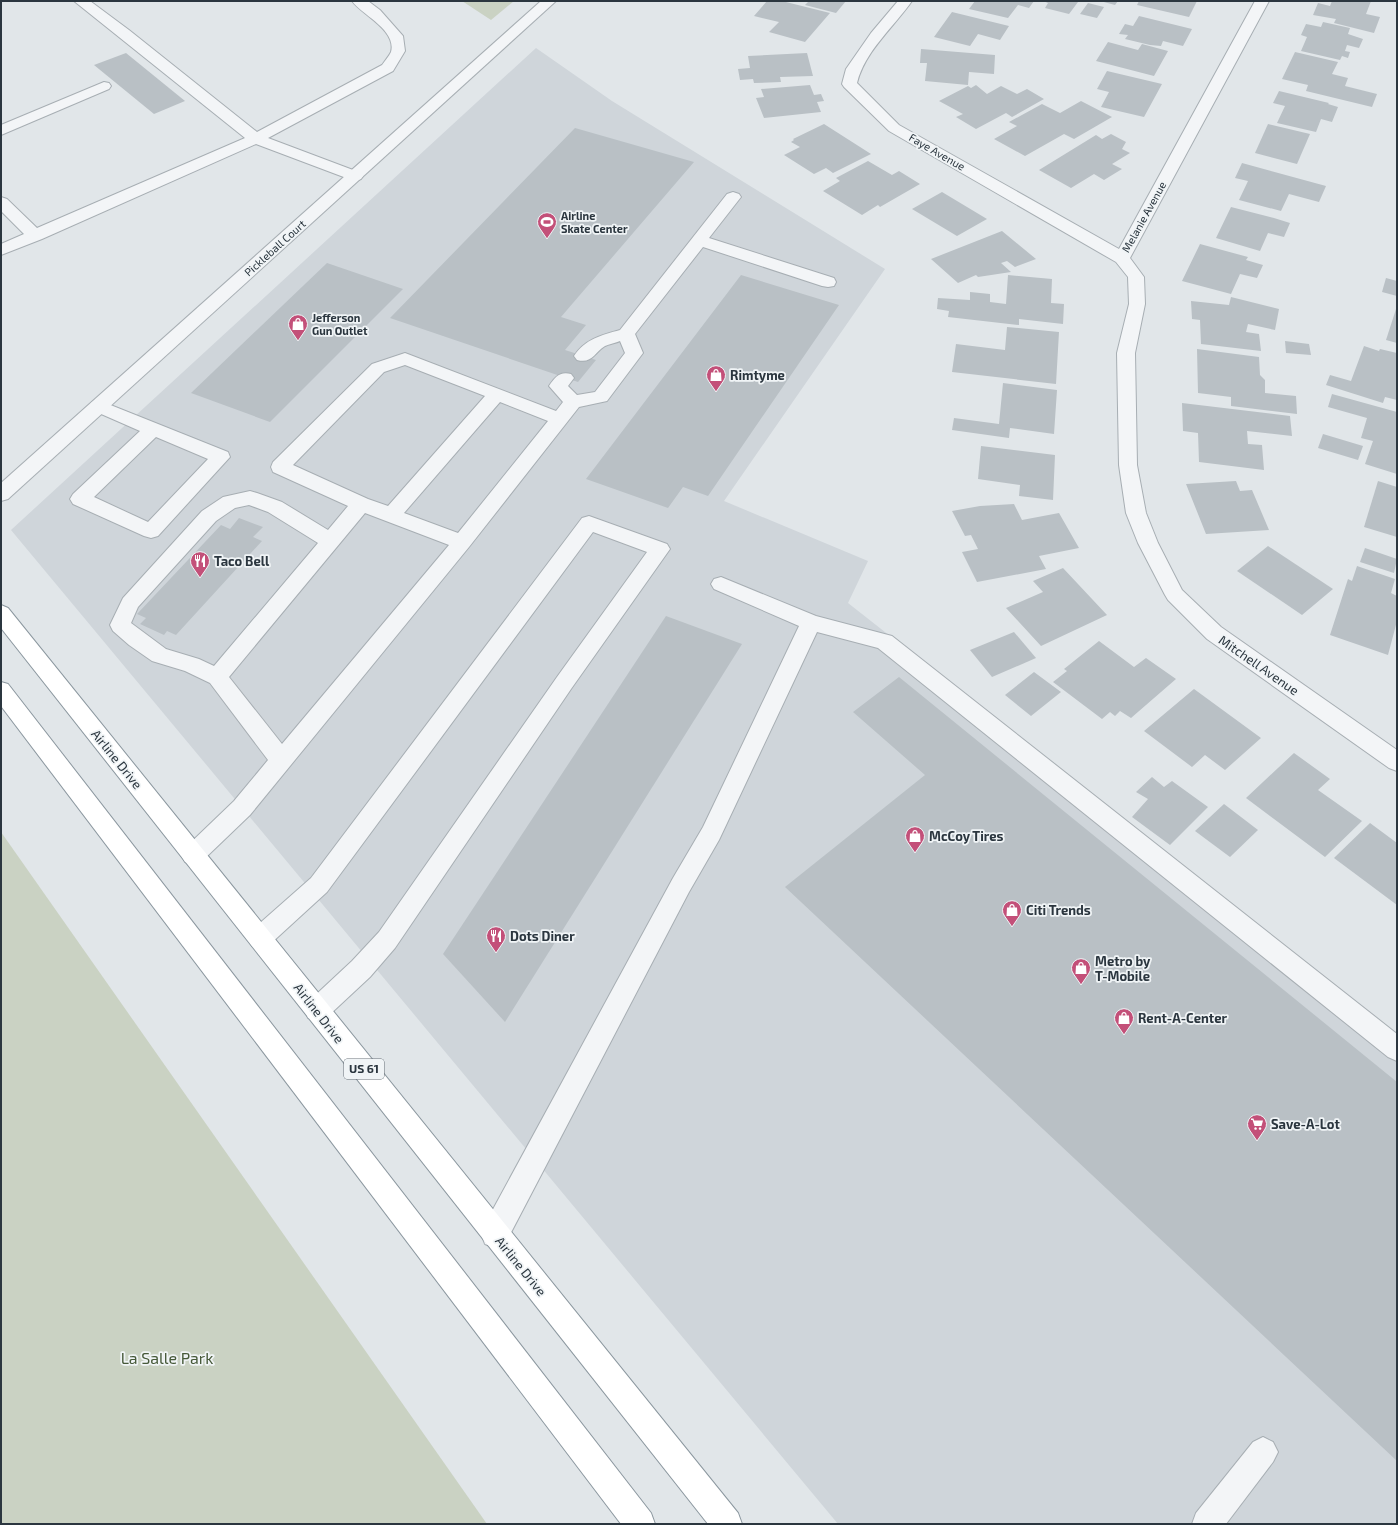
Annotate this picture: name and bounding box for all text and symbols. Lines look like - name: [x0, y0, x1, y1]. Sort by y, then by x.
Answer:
- street label: Faye Avenue: [907, 130, 968, 173]
- street label: Melanie Avenue: [1119, 179, 1168, 254]
- place label: Airline Skate Center: [561, 209, 628, 235]
- sports icon: Airline Skate Center: [536, 211, 558, 239]
- street label: Pickleball Court: [241, 217, 308, 278]
- place label: Jefferson Gun Outlet: [312, 311, 368, 337]
- shop icon: Jefferson Gun Outlet: [287, 313, 309, 341]
- shop icon: Rimtyme: [705, 364, 727, 392]
- place label: Rimtyme: [730, 367, 785, 383]
- restaurant icon: Taco Bell: [189, 550, 211, 578]
- place label: Taco Bell: [214, 553, 270, 569]
- street label: Mitchell Avenue: [1216, 631, 1302, 699]
- street label: Airline Drive: [88, 726, 146, 792]
- shop icon: McCoy Tires: [904, 825, 926, 853]
- place label: McCoy Tires: [929, 828, 1003, 844]
- shop icon: Citi Trends: [1001, 899, 1023, 927]
- place label: Citi Trends: [1026, 902, 1091, 918]
- restaurant icon: Dots Diner: [485, 925, 507, 953]
- place label: Dots Diner: [510, 928, 575, 944]
- place label: Metro by T-Mobile: [1095, 953, 1151, 984]
- shop icon: Metro by T-Mobile: [1070, 957, 1092, 985]
- street label: Airline Drive: [291, 980, 347, 1046]
- shop icon: Rent-A-Center: [1113, 1007, 1135, 1035]
- place label: Rent-A-Center: [1138, 1010, 1227, 1026]
- road number: US 61: [344, 1059, 384, 1079]
- supermarket icon: Save-A-Lot: [1246, 1113, 1268, 1141]
- place label: Save-A-Lot: [1271, 1116, 1340, 1132]
- street label: Airline Drive: [492, 1233, 550, 1299]
- park label: La Salle Park: [121, 1348, 213, 1367]

